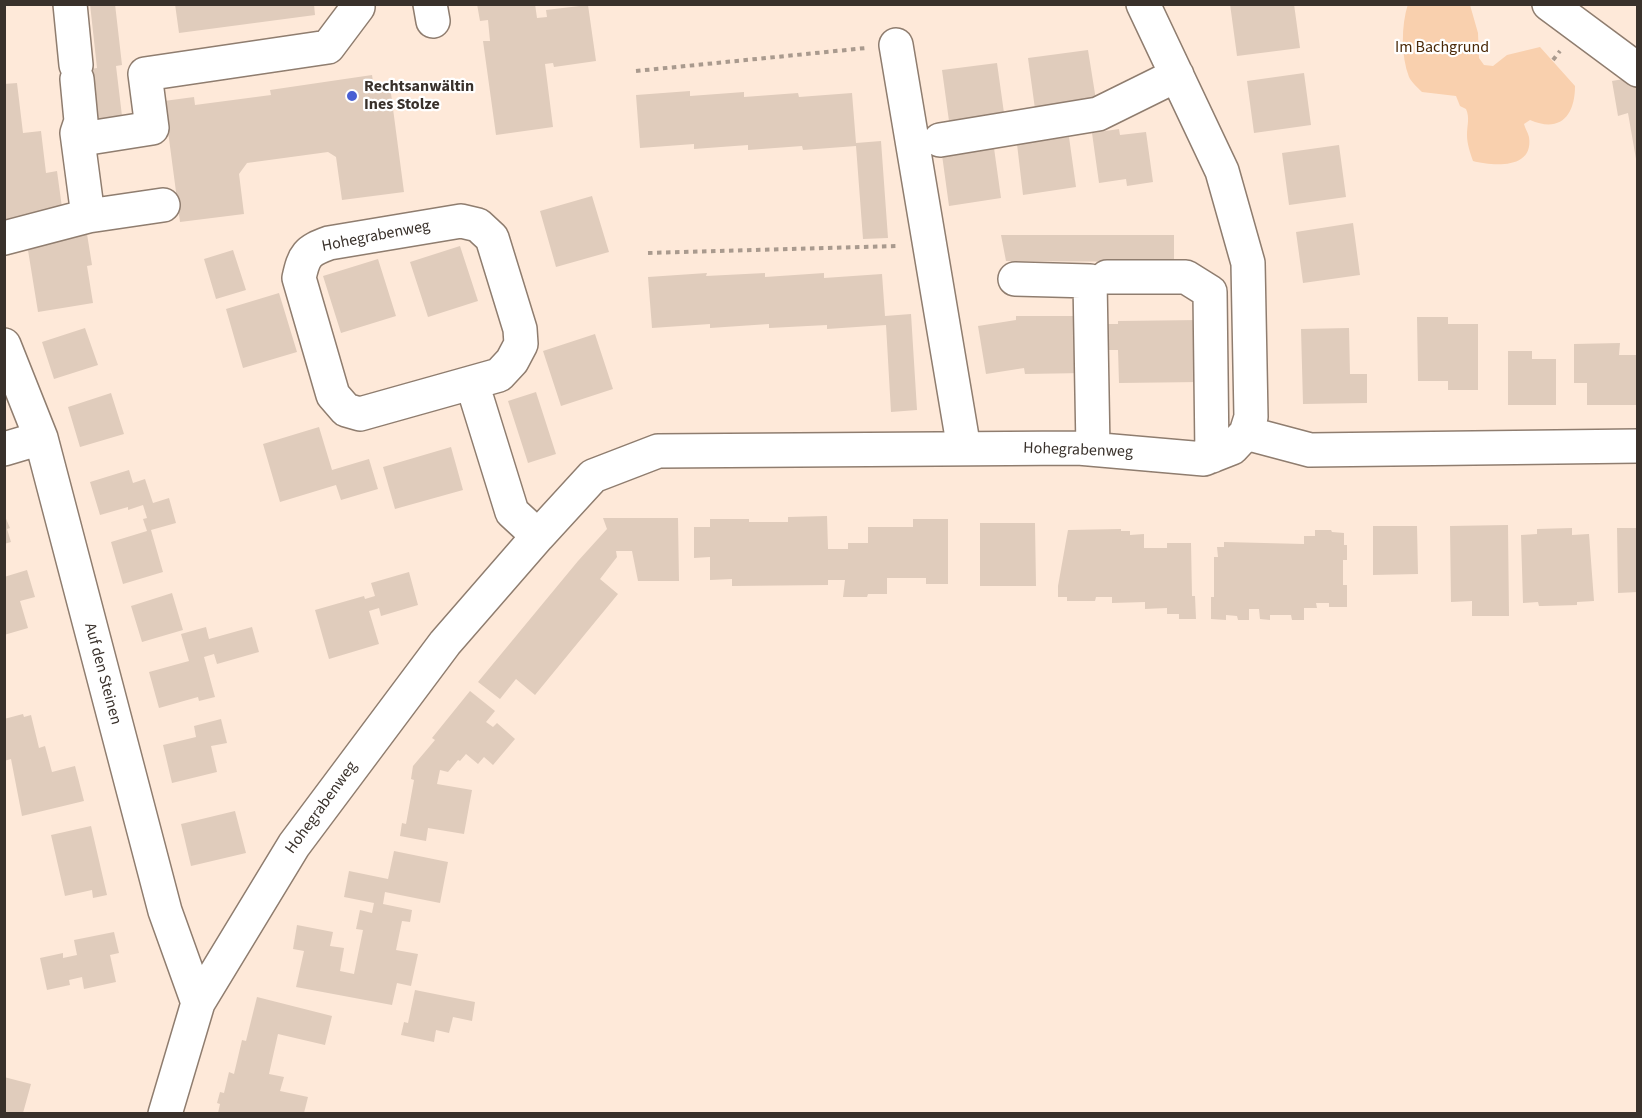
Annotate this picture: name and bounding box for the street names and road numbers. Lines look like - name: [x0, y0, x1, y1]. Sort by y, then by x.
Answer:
- street label: Hohegrabenweg: [320, 217, 432, 257]
- street label: Hohegrabenweg: [1023, 439, 1133, 463]
- street label: Auf den Steinen: [79, 621, 125, 727]
- street label: Hohegrabenweg: [282, 758, 362, 858]

